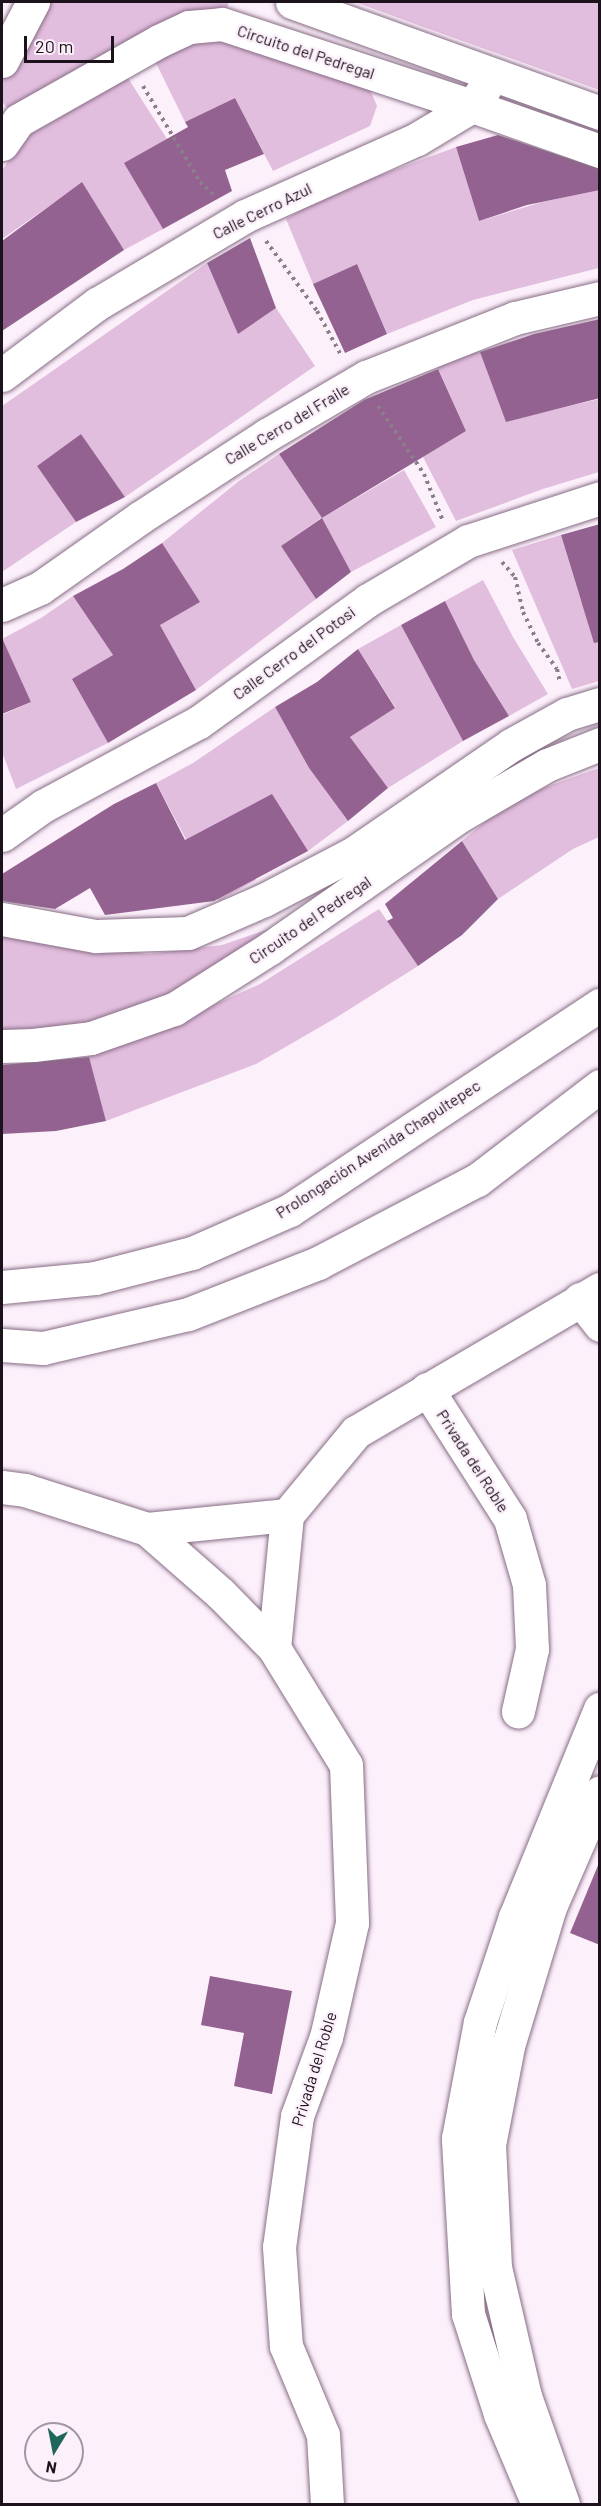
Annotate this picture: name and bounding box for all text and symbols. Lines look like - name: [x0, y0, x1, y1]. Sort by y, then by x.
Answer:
- street label: Circuito del Pedregal: [235, 21, 377, 83]
- scale bar: [27, 24, 117, 62]
- text: 20 m: [35, 35, 73, 57]
- street label: Calle Cerro Azul: [209, 179, 315, 243]
- street label: Calle Cerro del Fraile: [221, 379, 353, 469]
- street label: Calle Cerro del Potosi: [229, 602, 359, 704]
- street label: Circuito del Pedregal: [245, 872, 375, 968]
- street label: Prolongación Avenida Chapultepec: [272, 1076, 484, 1222]
- street label: Privada del Roble: [433, 1406, 513, 1516]
- street label: Privada del Roble: [287, 2009, 341, 2129]
- north arrow: [24, 2422, 84, 2482]
- text: N: [44, 2458, 58, 2479]

